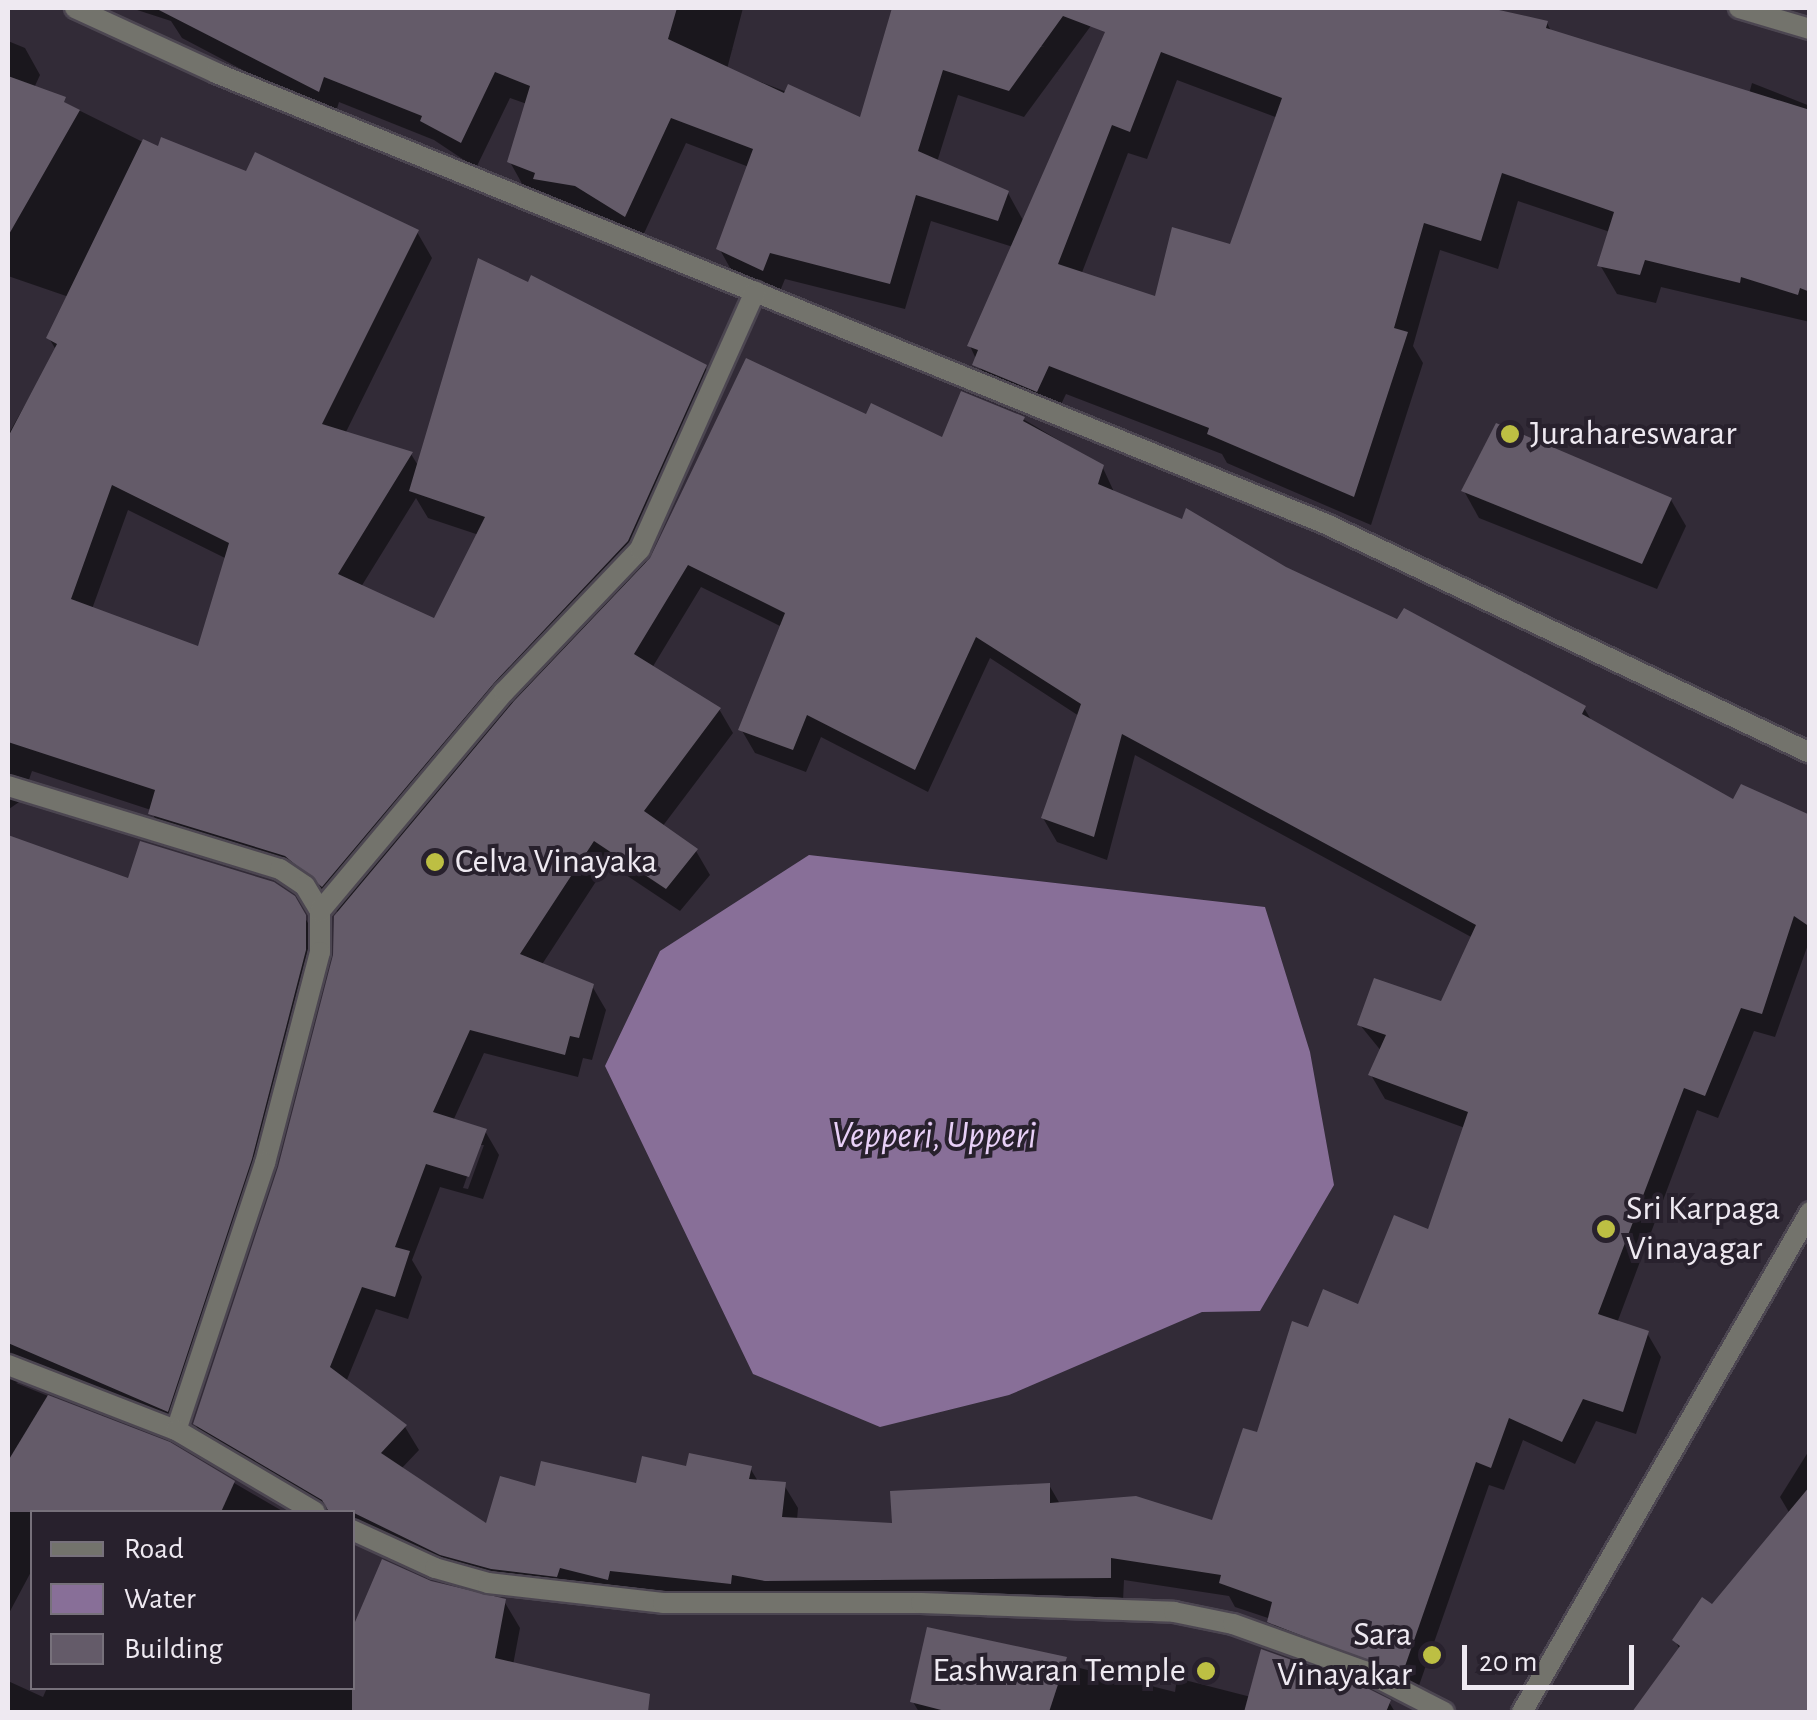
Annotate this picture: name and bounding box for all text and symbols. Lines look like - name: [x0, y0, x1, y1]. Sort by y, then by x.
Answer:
- place label: Jurahareswarar: [1530, 413, 1736, 455]
- marker: Jurahareswarar: [1499, 423, 1521, 445]
- place label: Celva Vinayaka: [455, 841, 657, 883]
- marker: Celva Vinayaka: [424, 851, 446, 873]
- water label: Vepperi, Upperi: [831, 1114, 1037, 1160]
- place label: Sri Karpaga Vinayagar: [1626, 1188, 1780, 1270]
- marker: Sri Karpaga Vinayagar: [1595, 1218, 1617, 1240]
- legend: [30, 1510, 355, 1690]
- text: Road: [124, 1534, 184, 1564]
- text: Water: [124, 1584, 196, 1614]
- place label: Sara Vinayakar: [1277, 1614, 1412, 1696]
- scale bar: [1467, 1625, 1640, 1687]
- text: Building: [124, 1634, 223, 1664]
- marker: Sara Vinayakar: [1421, 1644, 1443, 1666]
- text: 20 m: [1479, 1647, 1537, 1677]
- place label: Eashwaran Temple: [932, 1650, 1186, 1692]
- marker: Eashwaran Temple: [1195, 1660, 1217, 1682]

